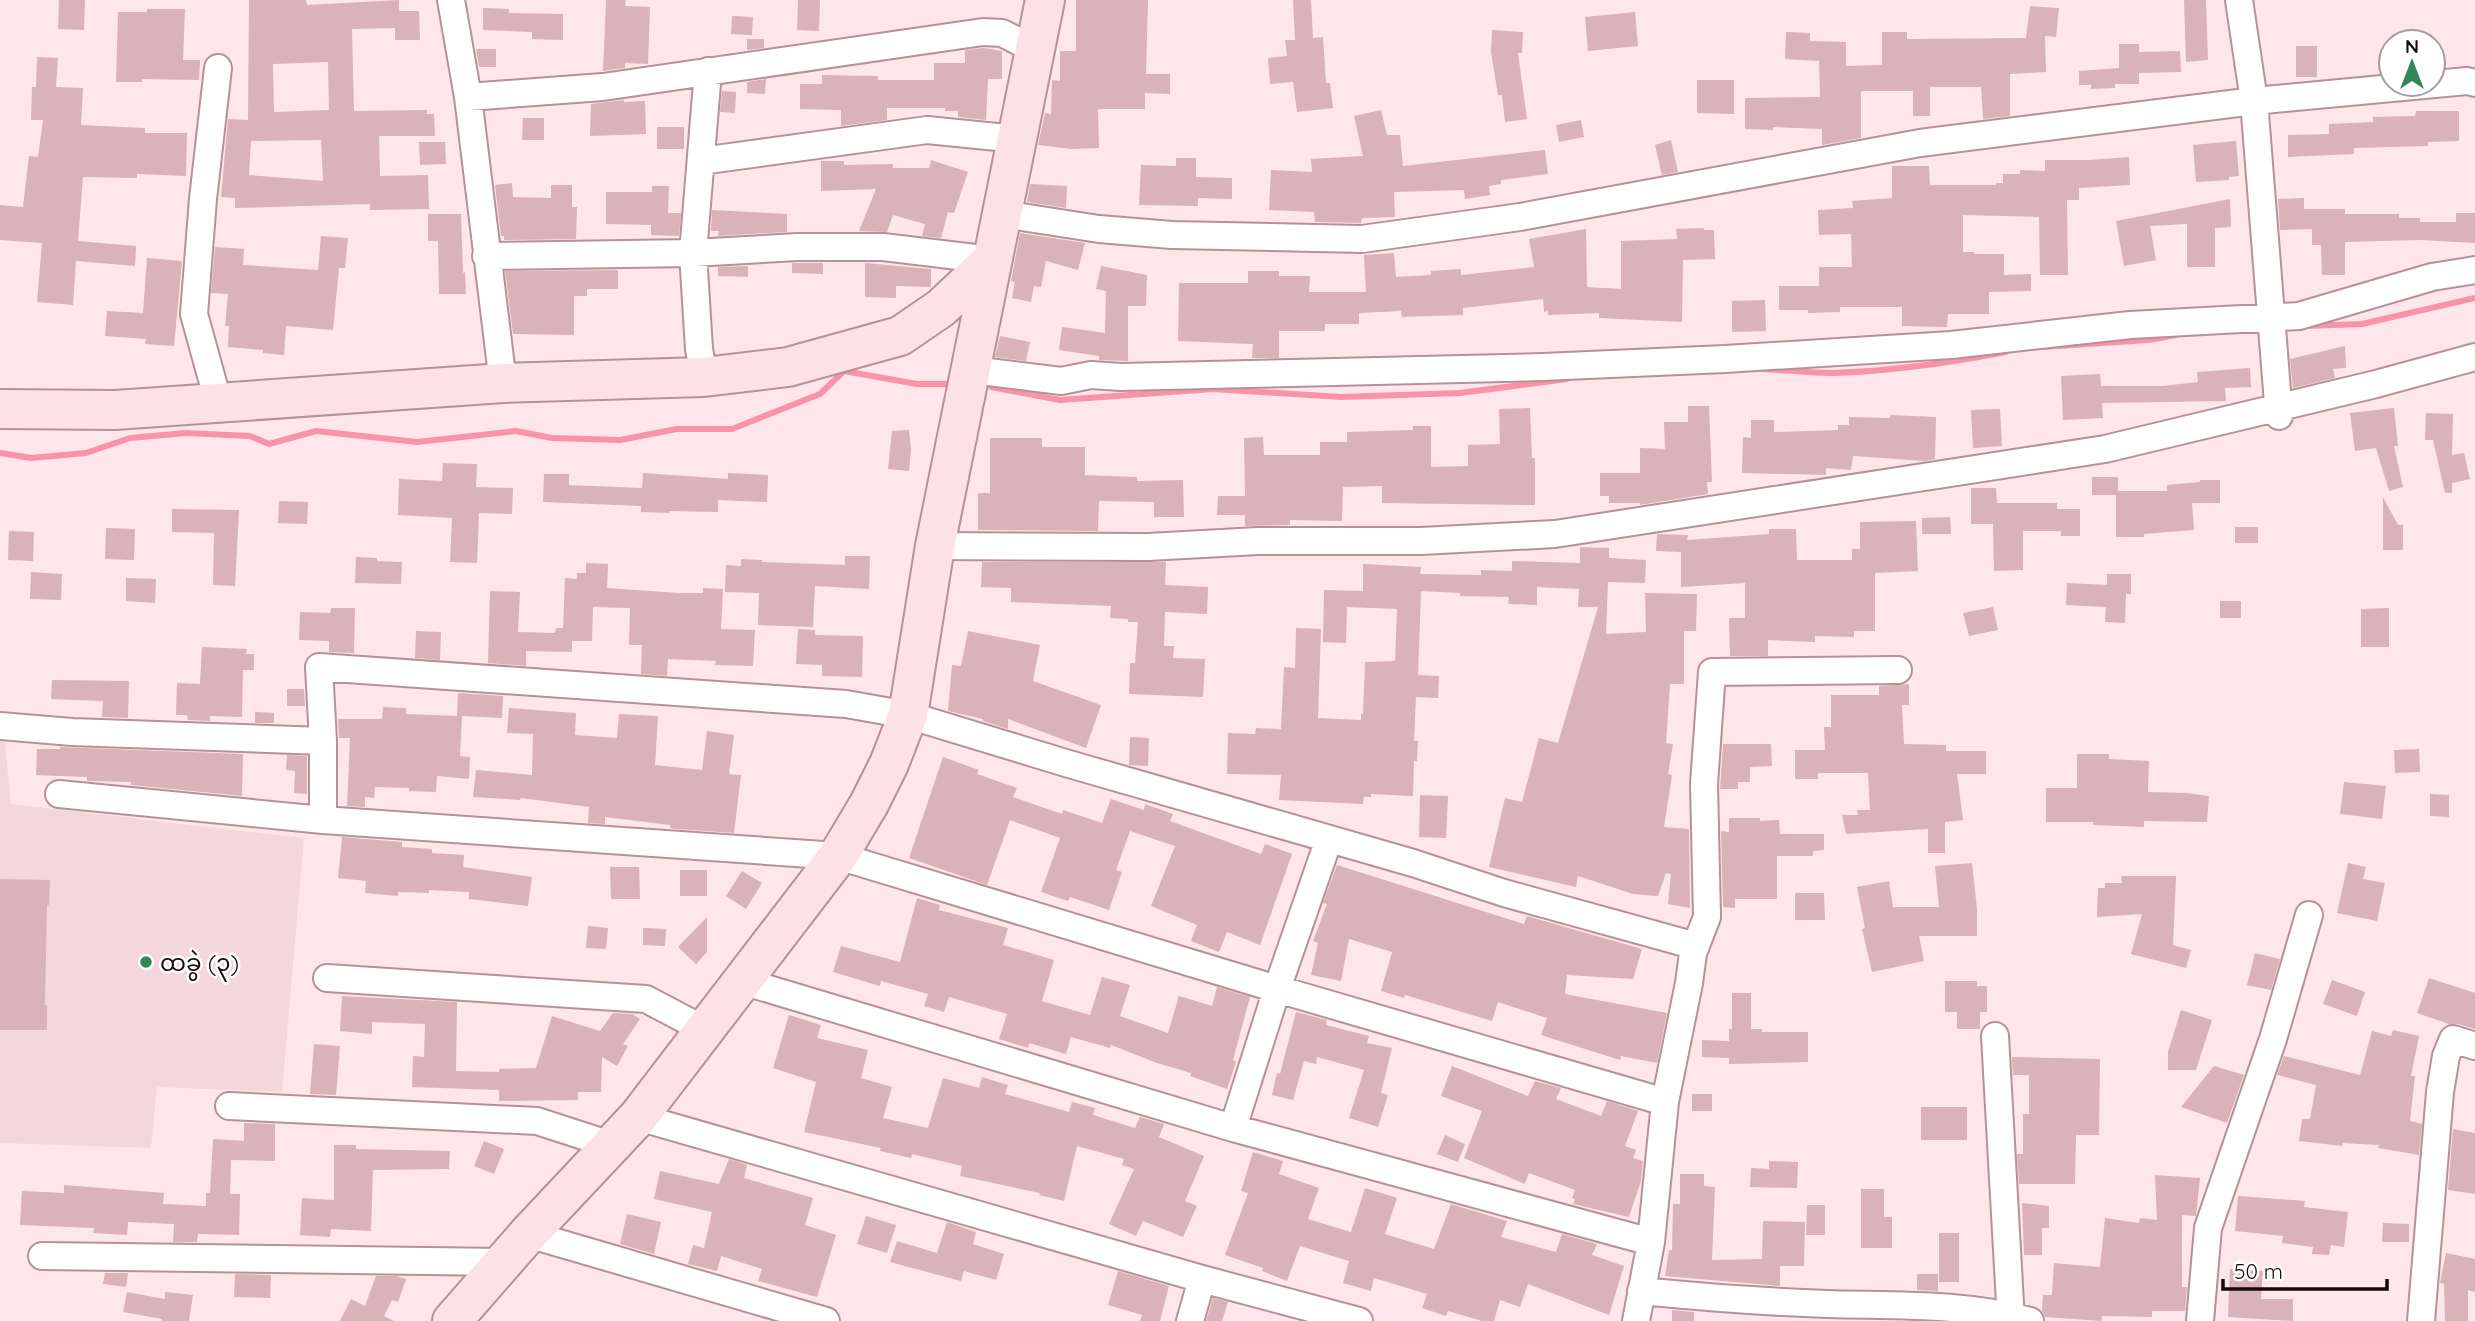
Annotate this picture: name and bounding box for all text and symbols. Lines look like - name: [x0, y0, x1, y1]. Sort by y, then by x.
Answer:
- north arrow: [2377, 28, 2447, 98]
- text: N: [2405, 34, 2419, 58]
- place label: ထခွဲ (၃): [160, 948, 239, 982]
- marker: ထခွဲ (၃): [138, 954, 154, 970]
- scale bar: [2223, 1248, 2388, 1292]
- text: 50 m: [2234, 1258, 2283, 1284]

